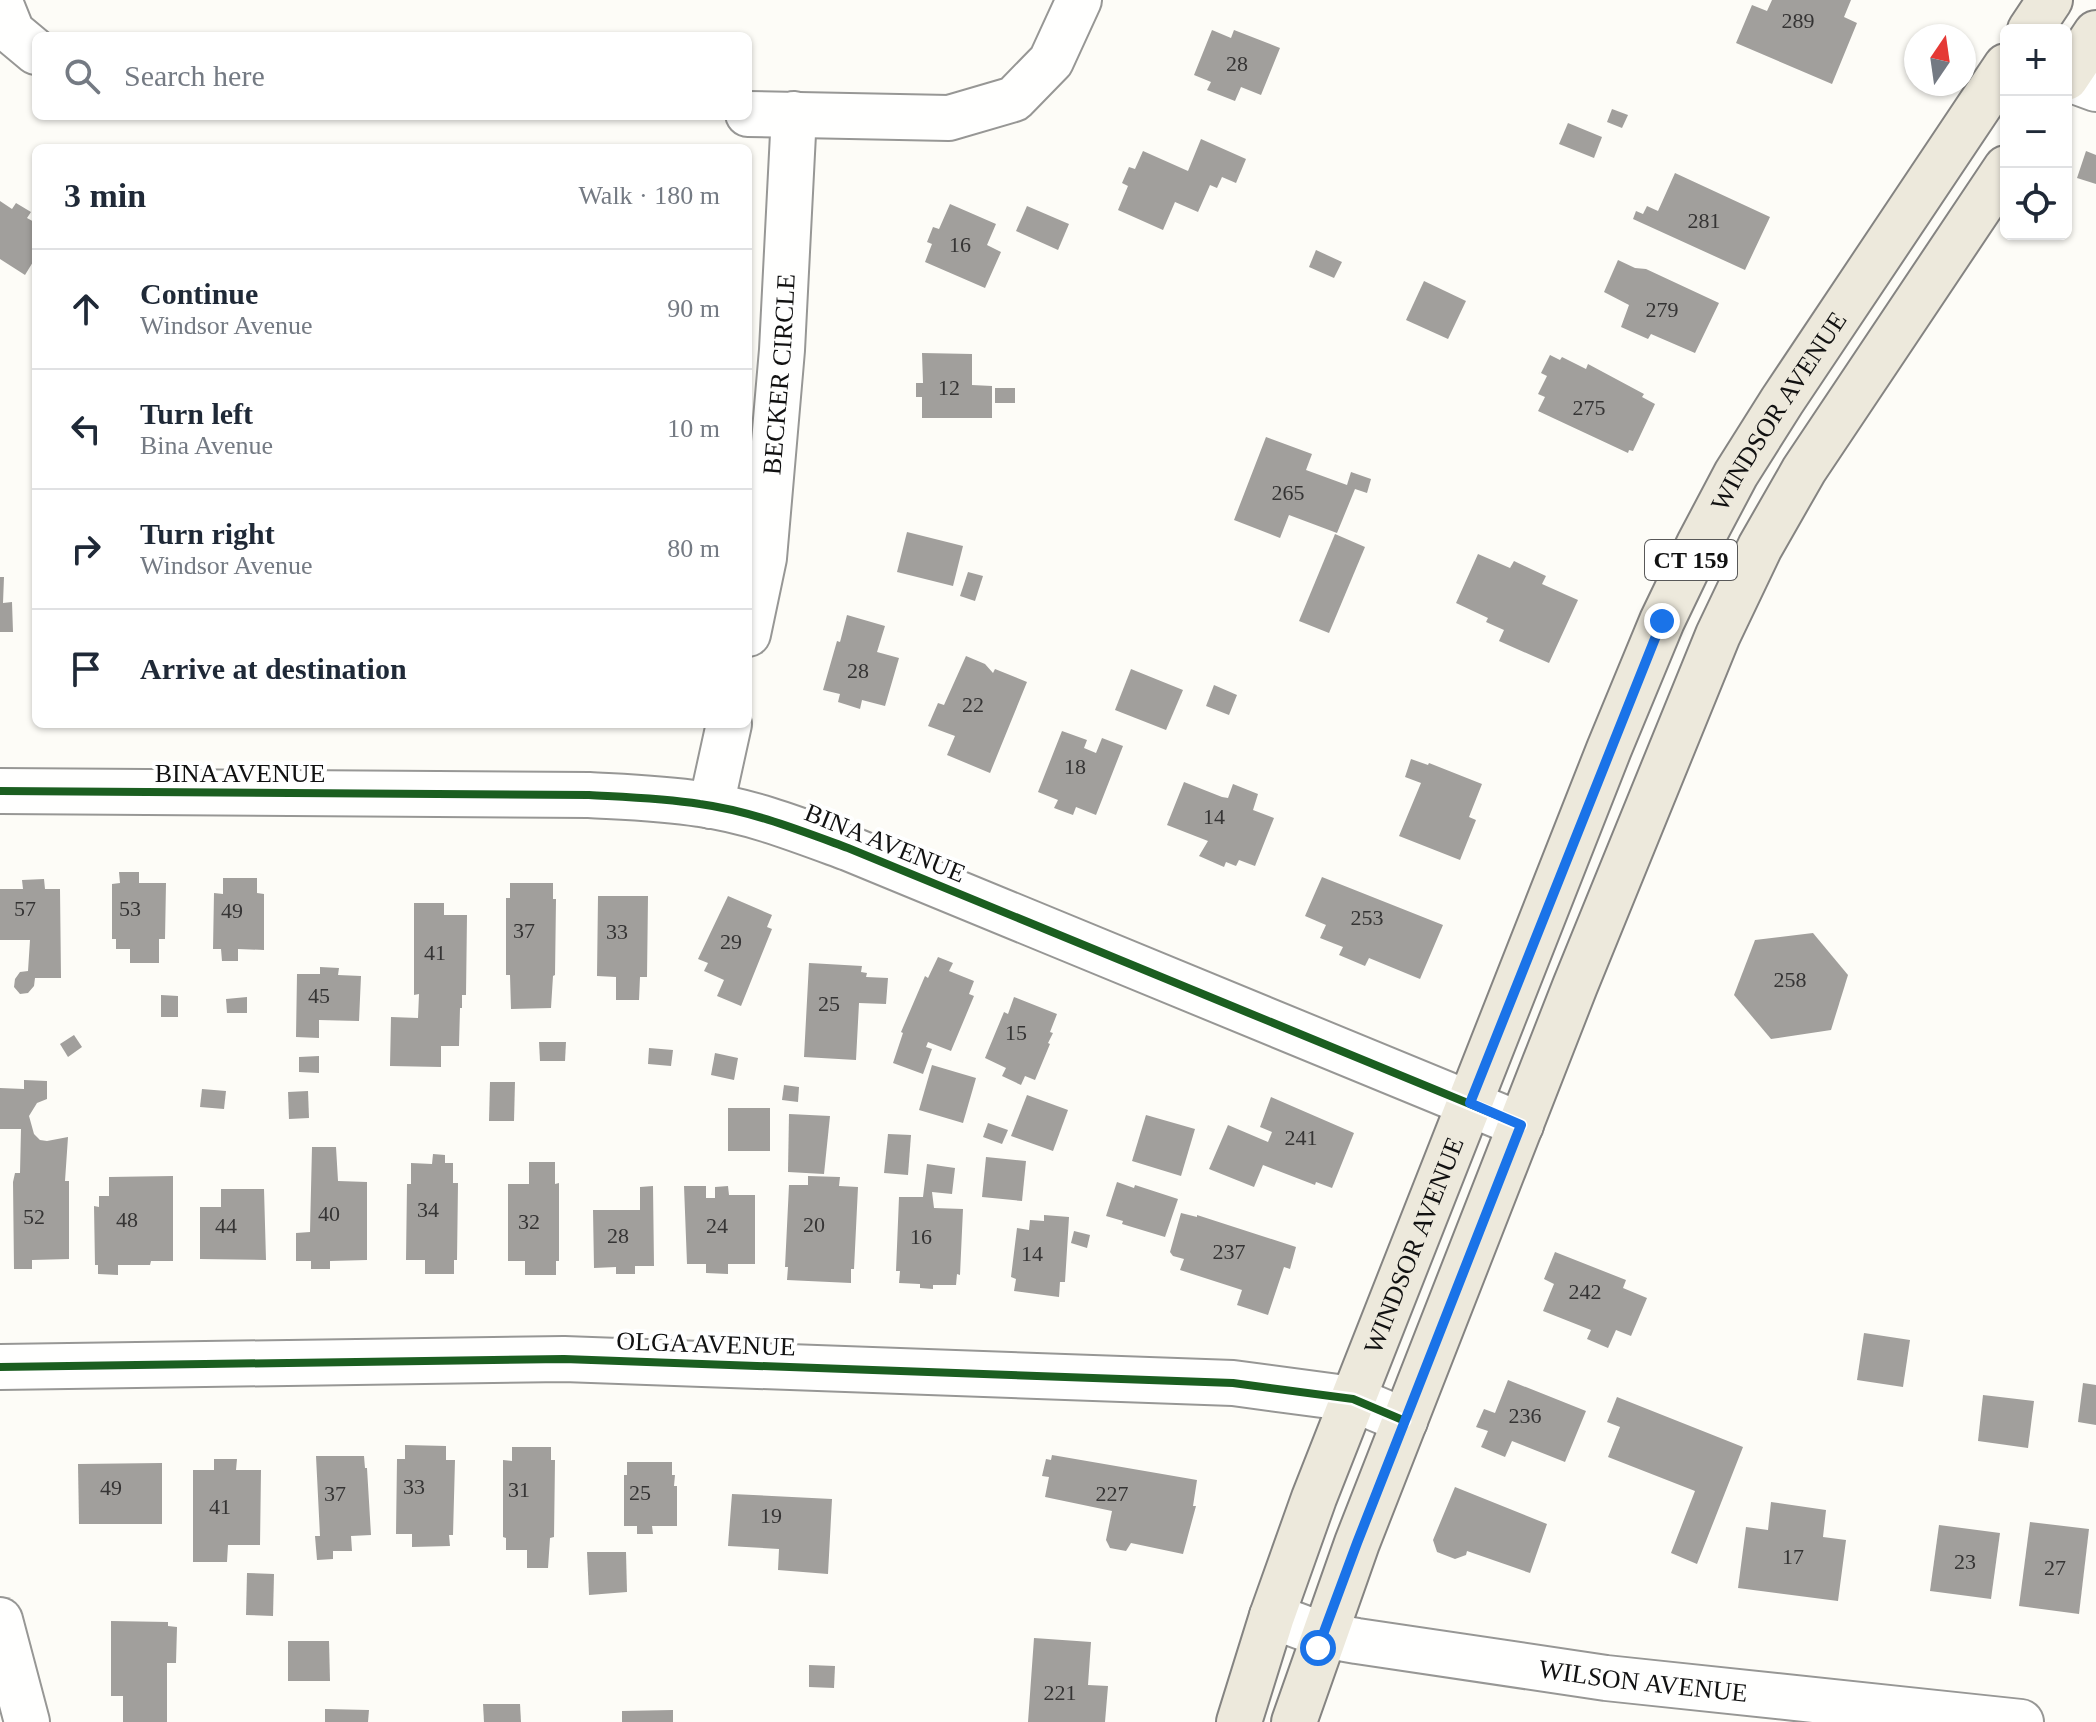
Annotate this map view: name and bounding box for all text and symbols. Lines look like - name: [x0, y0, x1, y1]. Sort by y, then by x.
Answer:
- house number: 289: [1782, 8, 1815, 33]
- north arrow: [1904, 24, 1976, 96]
- map controls: [2000, 24, 2072, 240]
- button: +: [2000, 24, 2072, 96]
- search box: [32, 32, 752, 120]
- house number: 28: [1226, 51, 1248, 76]
- icon: search: [60, 54, 104, 98]
- text: Search here: [124, 59, 265, 92]
- button: −: [2000, 96, 2072, 168]
- button: locate: [2000, 168, 2072, 240]
- text: 3 min: [64, 177, 146, 214]
- text: Walk · 180 m: [578, 181, 720, 210]
- house number: 281: [1688, 208, 1721, 233]
- house number: 16: [949, 232, 971, 257]
- street label: BECKER CIRCLE: [757, 273, 800, 476]
- text: Continue: [140, 277, 258, 310]
- icon: ahead: [64, 287, 108, 331]
- text: 90 m: [667, 294, 720, 323]
- house number: 279: [1646, 297, 1679, 322]
- street label: WINDSOR AVENUE: [1705, 306, 1852, 516]
- text: Windsor Avenue: [140, 311, 313, 340]
- house number: 12: [938, 375, 960, 400]
- house number: 275: [1573, 395, 1606, 420]
- text: Turn left: [140, 397, 253, 430]
- icon: left: [64, 407, 108, 451]
- text: 10 m: [667, 414, 720, 443]
- text: Bina Avenue: [140, 431, 273, 460]
- house number: 265: [1272, 480, 1305, 505]
- text: Turn right: [140, 517, 275, 550]
- icon: right: [64, 527, 108, 571]
- text: 80 m: [667, 534, 720, 563]
- road number: CT 159: [1645, 540, 1737, 580]
- text: Windsor Avenue: [140, 551, 313, 580]
- route end: [1644, 603, 1680, 639]
- icon: arrive: [64, 647, 108, 691]
- text: Arrive at destination: [140, 652, 407, 685]
- house number: 28: [847, 658, 869, 683]
- house number: 22: [962, 692, 984, 717]
- house number: 18: [1064, 754, 1086, 779]
- street label: BINA AVENUE: [155, 759, 325, 788]
- street label: BINA AVENUE: [800, 798, 970, 888]
- house number: 14: [1203, 804, 1225, 829]
- house number: 57: [14, 896, 36, 921]
- house number: 53: [119, 896, 141, 921]
- house number: 49: [221, 898, 243, 923]
- house number: 253: [1351, 905, 1384, 930]
- house number: 37: [513, 918, 535, 943]
- house number: 33: [606, 919, 628, 944]
- house number: 29: [720, 929, 742, 954]
- house number: 41: [424, 940, 446, 965]
- house number: 258: [1774, 967, 1807, 992]
- house number: 45: [308, 983, 330, 1008]
- house number: 25: [818, 991, 840, 1016]
- house number: 15: [1005, 1020, 1027, 1045]
- house number: 241: [1285, 1125, 1318, 1150]
- street label: WINDSOR AVENUE: [1358, 1133, 1469, 1357]
- house number: 34: [417, 1197, 439, 1222]
- house number: 40: [318, 1201, 340, 1226]
- house number: 52: [23, 1204, 45, 1229]
- house number: 48: [116, 1207, 138, 1232]
- house number: 32: [518, 1209, 540, 1234]
- house number: 20: [803, 1212, 825, 1237]
- house number: 44: [215, 1213, 237, 1238]
- house number: 24: [706, 1213, 728, 1238]
- house number: 28: [607, 1223, 629, 1248]
- house number: 16: [910, 1224, 932, 1249]
- house number: 237: [1213, 1239, 1246, 1264]
- house number: 14: [1021, 1241, 1043, 1266]
- house number: 242: [1569, 1279, 1602, 1304]
- street label: OLGA AVENUE: [616, 1326, 796, 1362]
- house number: 236: [1509, 1403, 1542, 1428]
- house number: 33: [403, 1474, 425, 1499]
- house number: 49: [100, 1475, 122, 1500]
- house number: 31: [508, 1477, 530, 1502]
- house number: 25: [629, 1480, 651, 1505]
- house number: 37: [324, 1481, 346, 1506]
- house number: 227: [1096, 1481, 1129, 1506]
- house number: 41: [209, 1494, 231, 1519]
- house number: 19: [760, 1503, 782, 1528]
- house number: 17: [1782, 1544, 1804, 1569]
- house number: 23: [1954, 1549, 1976, 1574]
- house number: 27: [2044, 1555, 2066, 1580]
- route start: [1300, 1630, 1336, 1666]
- street label: WILSON AVENUE: [1537, 1654, 1749, 1707]
- house number: 221: [1044, 1680, 1077, 1705]

